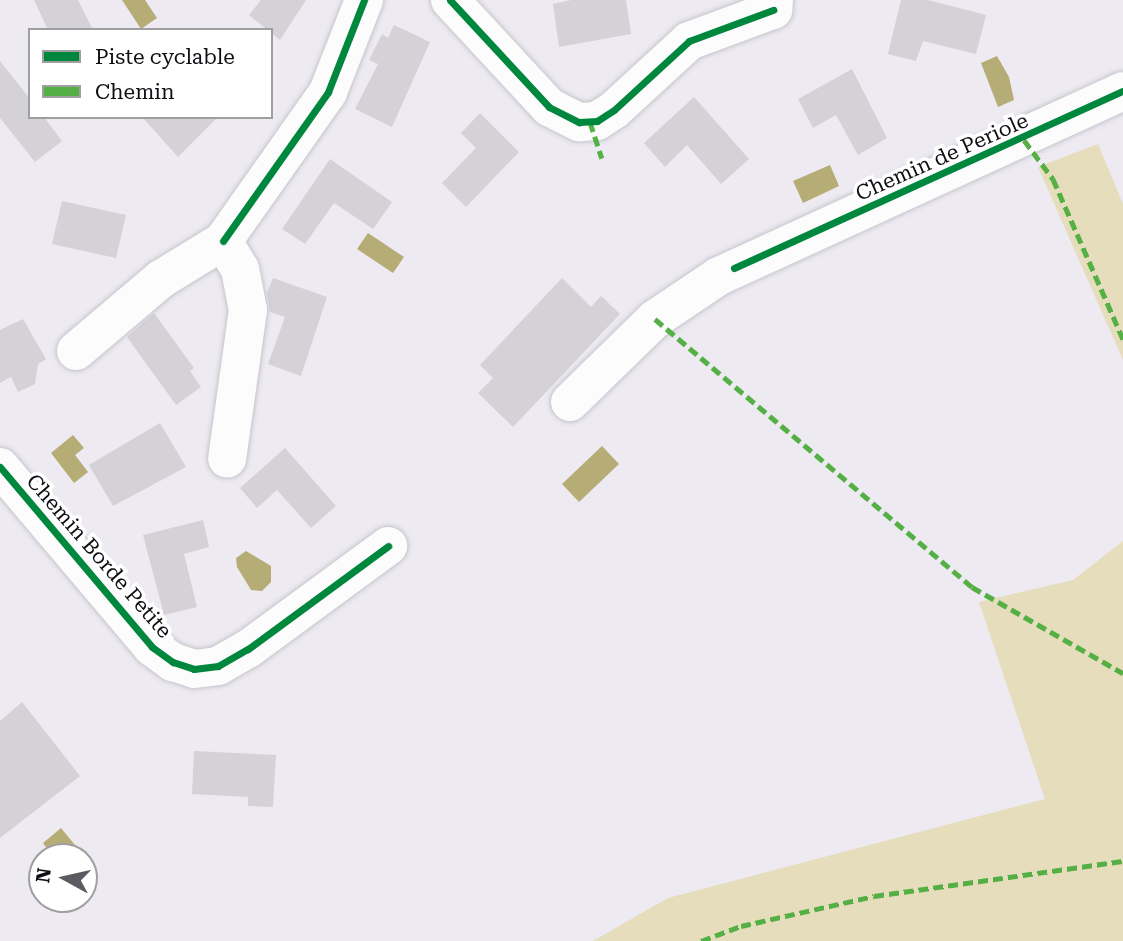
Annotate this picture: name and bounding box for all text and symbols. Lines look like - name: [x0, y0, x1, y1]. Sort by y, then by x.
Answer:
- legend: [28, 28, 273, 119]
- text: Piste cyclable: [95, 45, 235, 69]
- text: Chemin: [95, 80, 175, 104]
- street label: Chemin de Periole: [852, 108, 1032, 206]
- street label: Chemin Borde Petite: [21, 469, 177, 643]
- north arrow: [28, 843, 98, 913]
- text: N: [31, 866, 56, 884]

